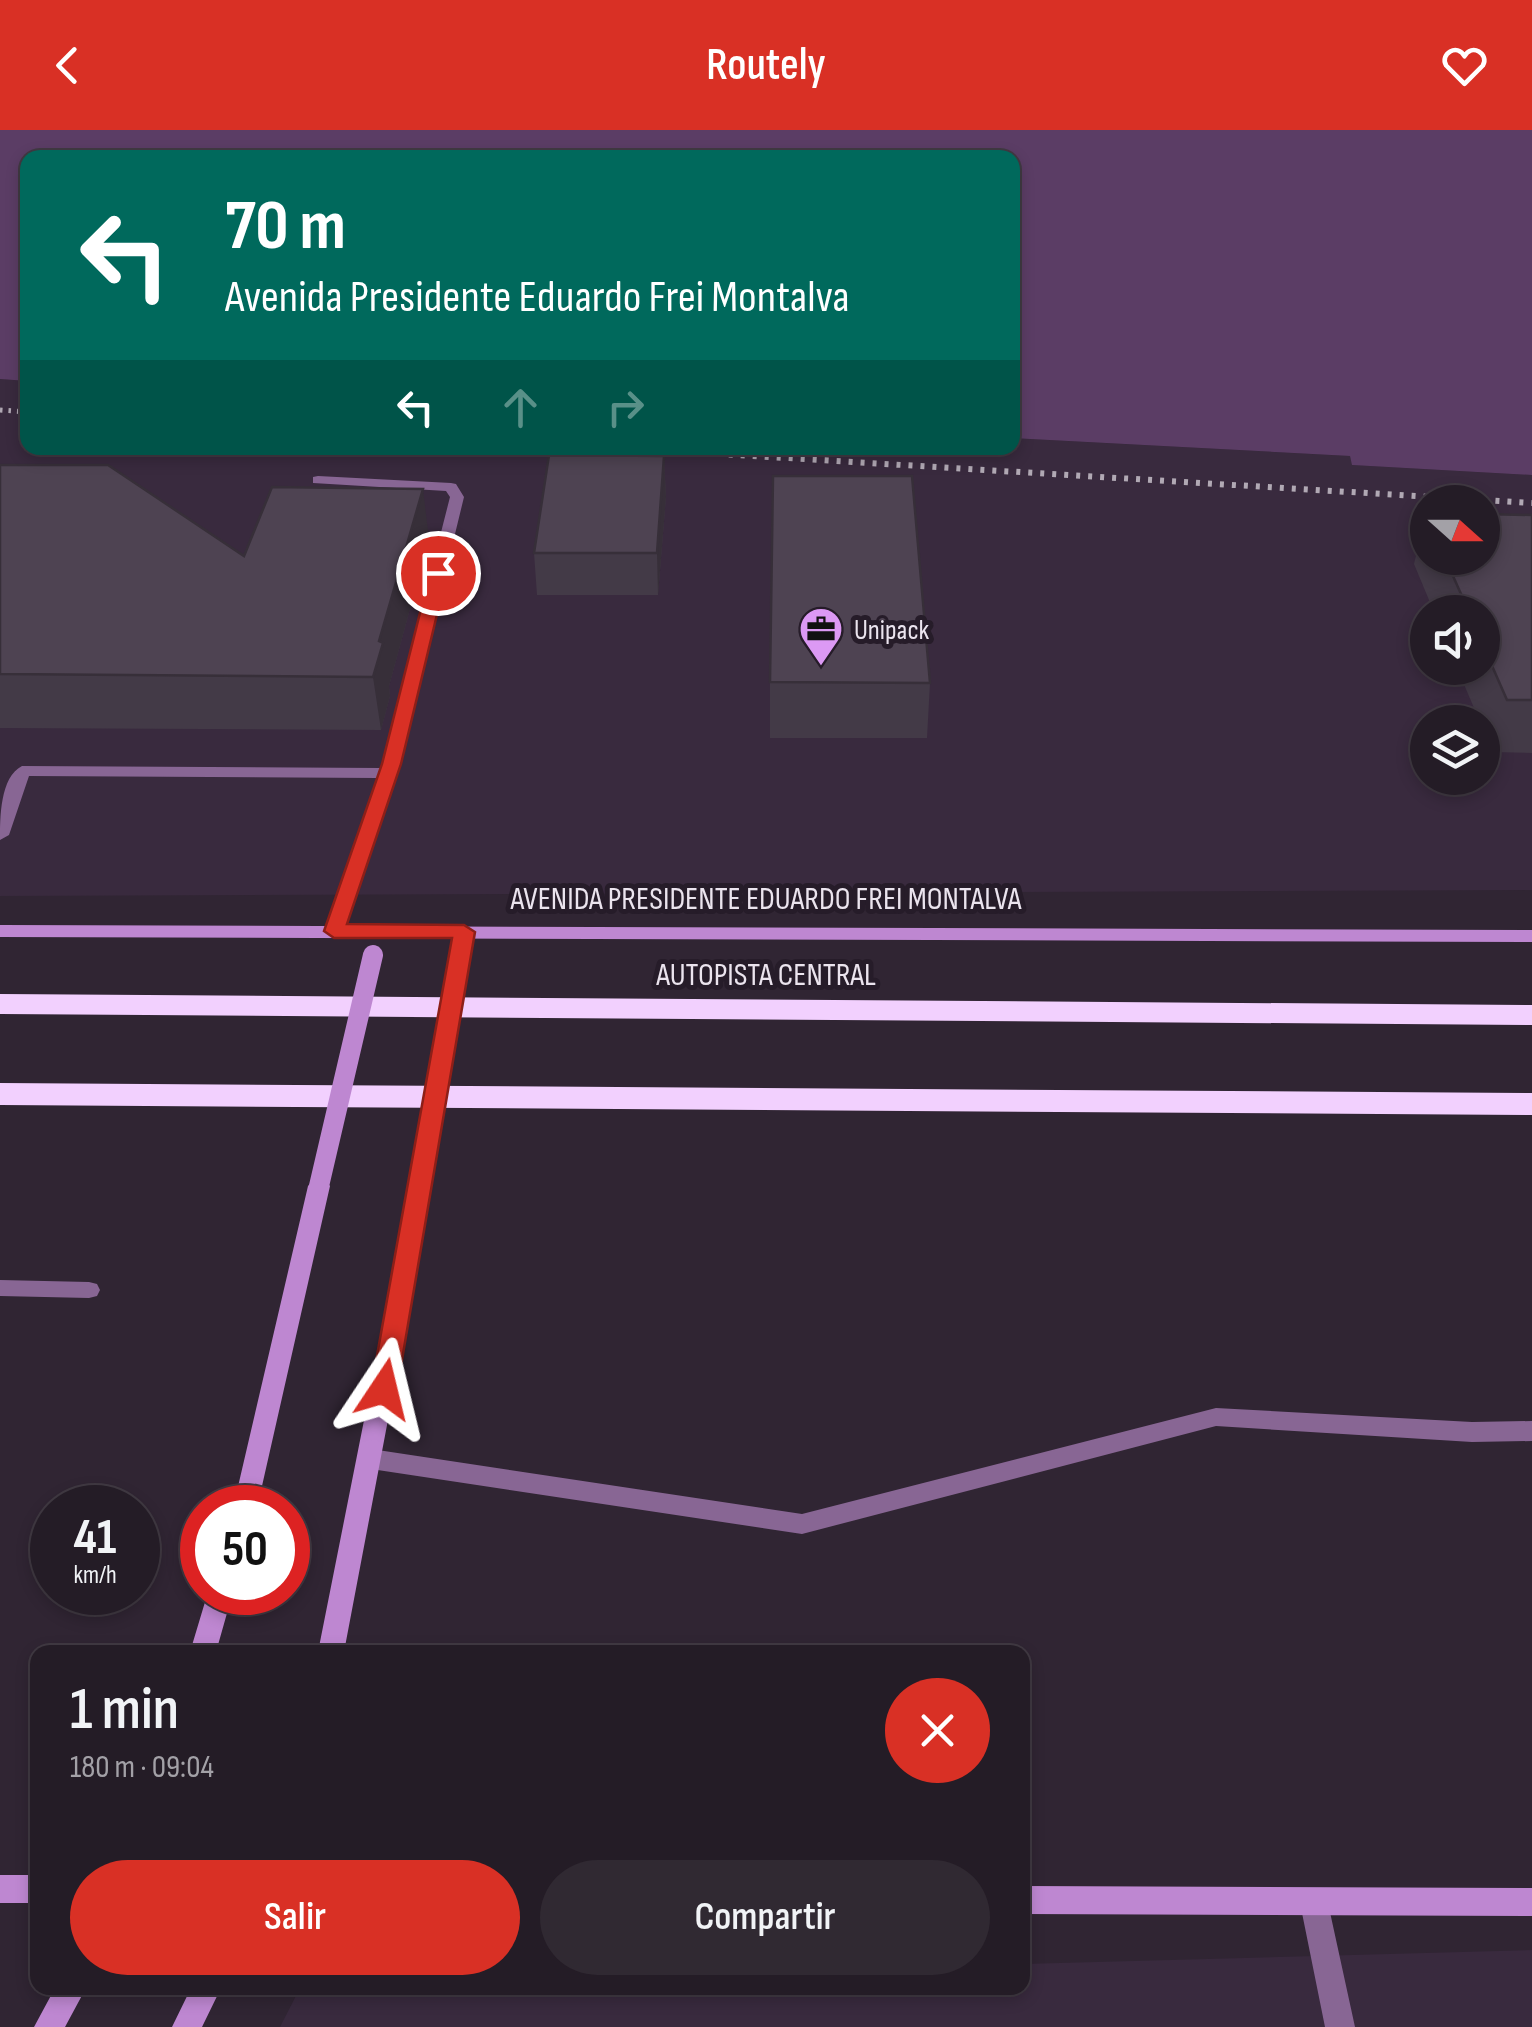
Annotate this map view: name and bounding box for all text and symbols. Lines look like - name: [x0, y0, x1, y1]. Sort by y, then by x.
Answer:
- icon: back: [40, 38, 95, 93]
- text: Routely: [706, 38, 826, 93]
- icon: heart: [1437, 38, 1492, 93]
- text: 70 m: [225, 185, 346, 269]
- icon: left: [60, 190, 190, 320]
- text: Avenida Presidente Eduardo Frei Montalva: [225, 270, 850, 325]
- icon: left: [388, 380, 443, 435]
- icon: ahead: [493, 380, 548, 435]
- icon: right: [598, 380, 653, 435]
- north arrow: [1410, 485, 1500, 575]
- map controls: [1410, 485, 1500, 795]
- pin: [396, 531, 481, 616]
- icon: arrive: [411, 546, 466, 601]
- button: sound: [1410, 595, 1500, 685]
- office icon: Unipack: [798, 606, 844, 667]
- place label: Unipack: [854, 614, 930, 647]
- button: layers: [1410, 705, 1500, 795]
- street label: AVENIDA PRESIDENTE EDUARDO FREI MONTALVA: [510, 880, 1022, 919]
- street label: AUTOPISTA CENTRAL: [655, 956, 876, 995]
- position arrow: [332, 1337, 436, 1441]
- speed limit sign: 50: [180, 1485, 310, 1615]
- text: 41: [74, 1508, 116, 1568]
- text: km/h: [73, 1560, 117, 1591]
- text: 1 min: [70, 1674, 179, 1746]
- button: close: [885, 1678, 990, 1783]
- text: 180 m · 09:04: [70, 1748, 214, 1787]
- button: Salir: [70, 1860, 520, 1975]
- button: Compartir: [540, 1860, 990, 1975]

